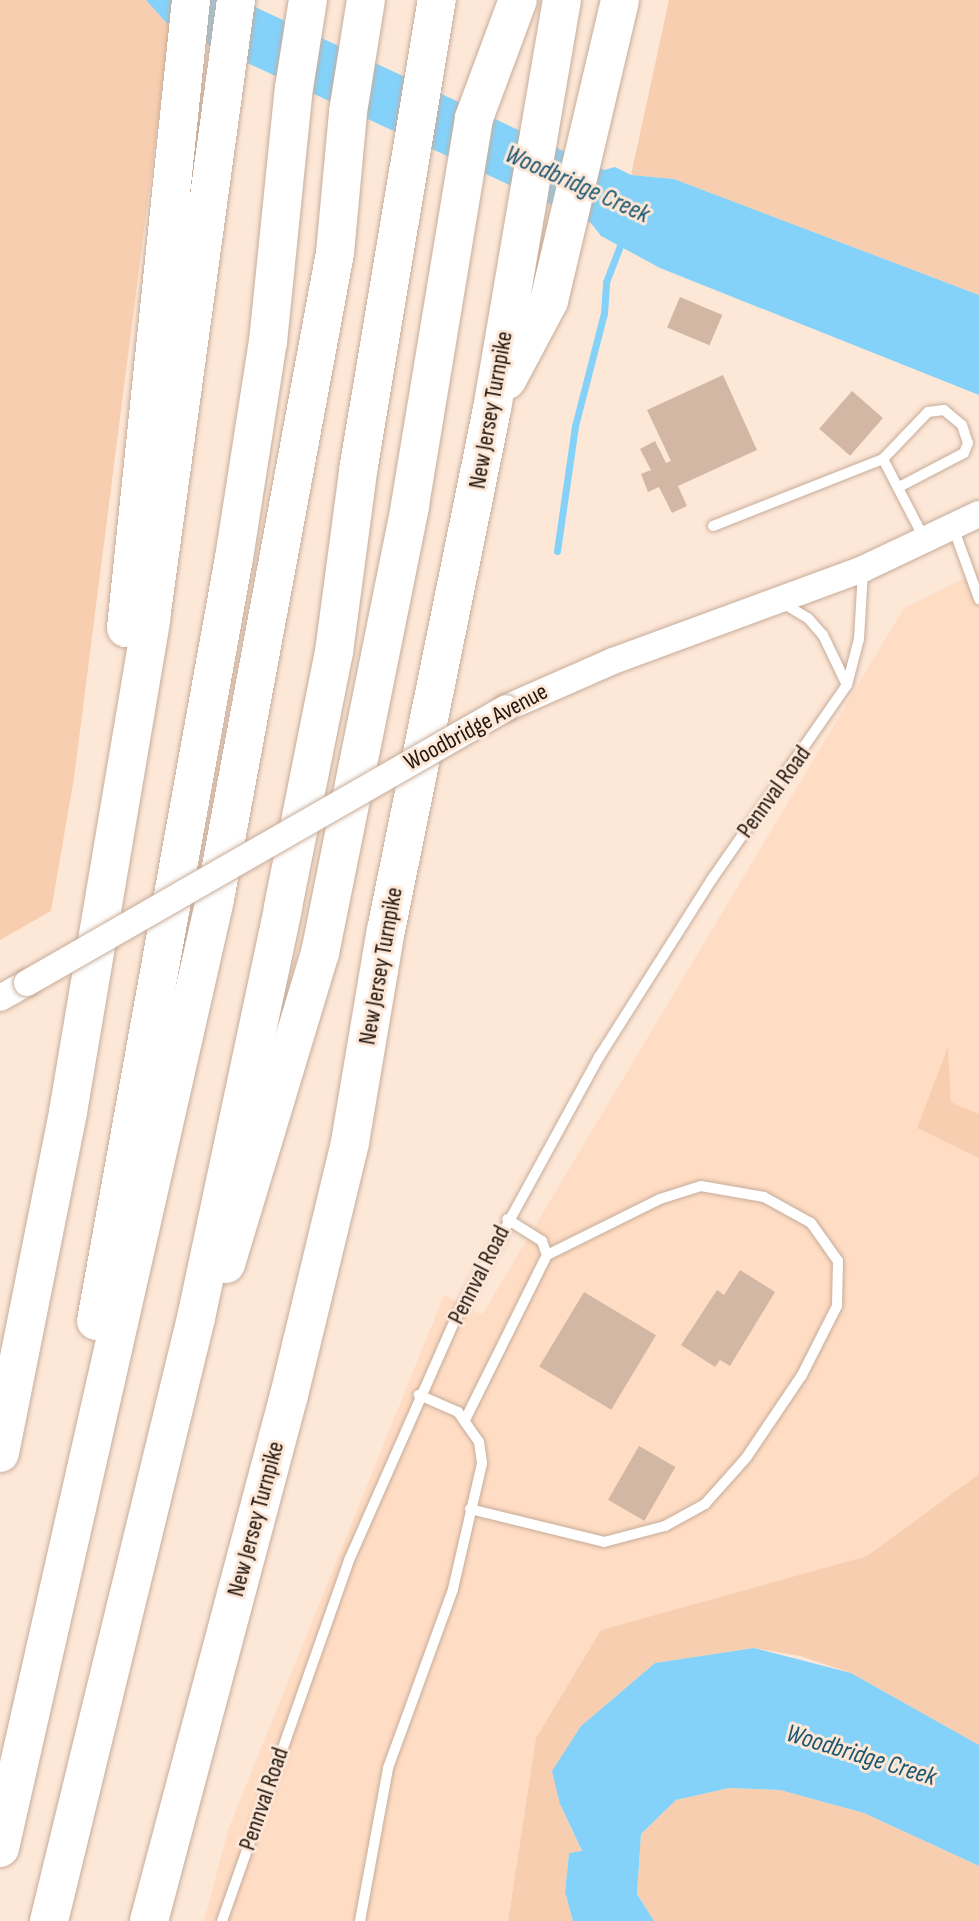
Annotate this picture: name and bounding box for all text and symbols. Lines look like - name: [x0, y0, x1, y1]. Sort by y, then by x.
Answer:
- water label: Woodbridge Creek: [500, 139, 654, 231]
- street label: New Jersey Turnpike: [463, 329, 519, 491]
- street label: Woodbridge Avenue: [399, 677, 553, 777]
- street label: Pennval Road: [731, 740, 817, 844]
- street label: New Jersey Turnpike: [353, 885, 409, 1047]
- street label: Pennval Road: [442, 1221, 516, 1329]
- street label: New Jersey Turnpike: [221, 1438, 291, 1600]
- water label: Woodbridge Creek: [782, 1718, 940, 1794]
- street label: Pennval Road: [233, 1744, 295, 1854]

